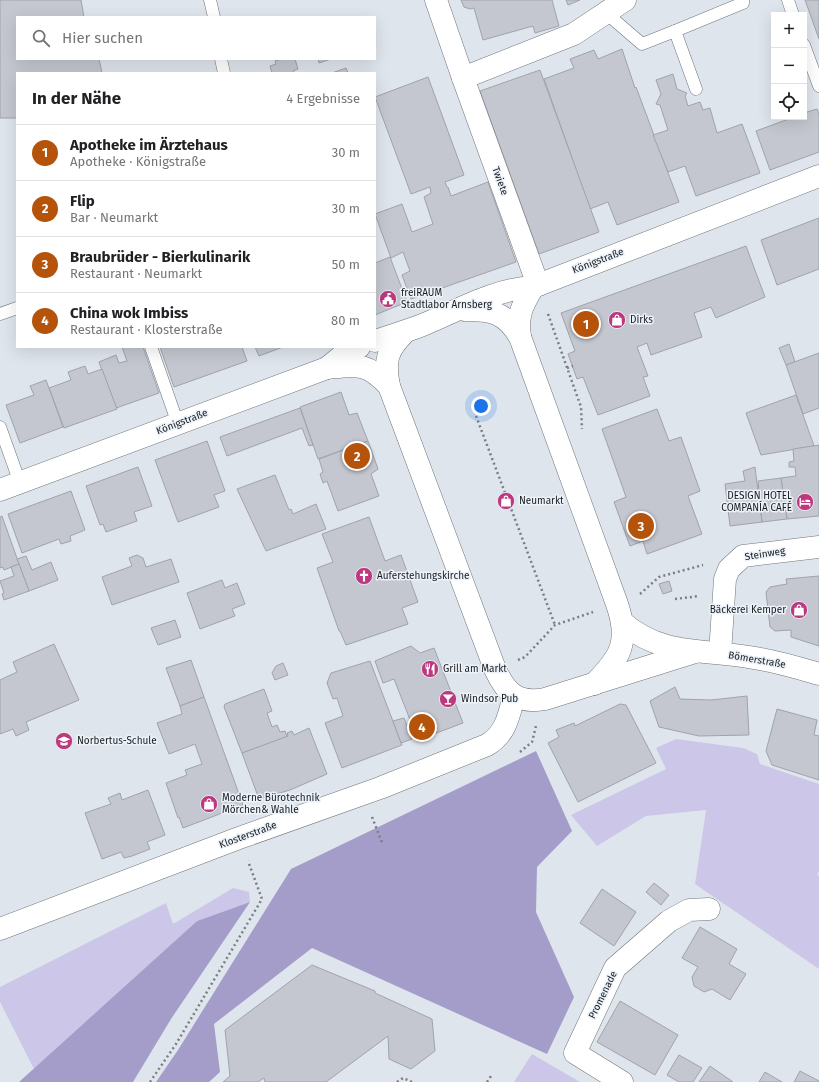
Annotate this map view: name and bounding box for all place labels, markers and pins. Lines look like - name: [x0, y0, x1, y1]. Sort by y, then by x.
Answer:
- place label: freiRAUM Stadtlabor Arnsberg: [401, 287, 493, 311]
- public building icon: freiRAUM Stadtlabor Arnsberg: [378, 289, 398, 309]
- pin: 1: [573, 309, 599, 339]
- shop icon: Dirks: [607, 310, 627, 330]
- place label: Dirks: [630, 314, 653, 326]
- pin: 2: [344, 441, 370, 471]
- place label: DESIGN HOTEL COMPANÍA CAFÉ: [721, 490, 792, 514]
- shop icon: Neumarkt: [496, 491, 516, 511]
- hotel icon: DESIGN HOTEL COMPANÍA CAFÉ: [795, 492, 815, 512]
- place label: Neumarkt: [519, 495, 564, 507]
- pin: 3: [628, 511, 654, 541]
- church icon: Auferstehungskirche: [354, 566, 374, 586]
- place label: Auferstehungskirche: [377, 570, 469, 582]
- shop icon: Bäckerei Kemper: [789, 600, 809, 620]
- place label: Bäckerei Kemper: [710, 604, 786, 616]
- restaurant icon: Grill am Markt: [420, 659, 440, 679]
- place label: Grill am Markt: [443, 663, 507, 675]
- bar icon: Windsor Pub: [438, 689, 458, 709]
- place label: Windsor Pub: [461, 693, 518, 705]
- pin: 4: [409, 712, 435, 742]
- school or university icon: Norbertus-Schule: [54, 731, 74, 751]
- place label: Norbertus-Schule: [77, 735, 157, 747]
- place label: Moderne Bürotechnik Mörchen& Wahle: [222, 792, 320, 816]
- shop icon: Moderne Bürotechnik Mörchen& Wahle: [199, 794, 219, 814]

